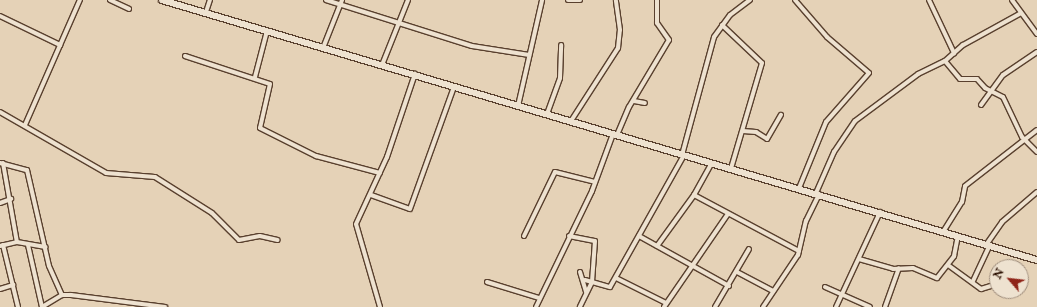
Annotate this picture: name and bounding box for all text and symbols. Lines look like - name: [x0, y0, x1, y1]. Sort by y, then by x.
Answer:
- north arrow: [989, 259, 1029, 299]
- text: N: [991, 266, 1007, 281]

